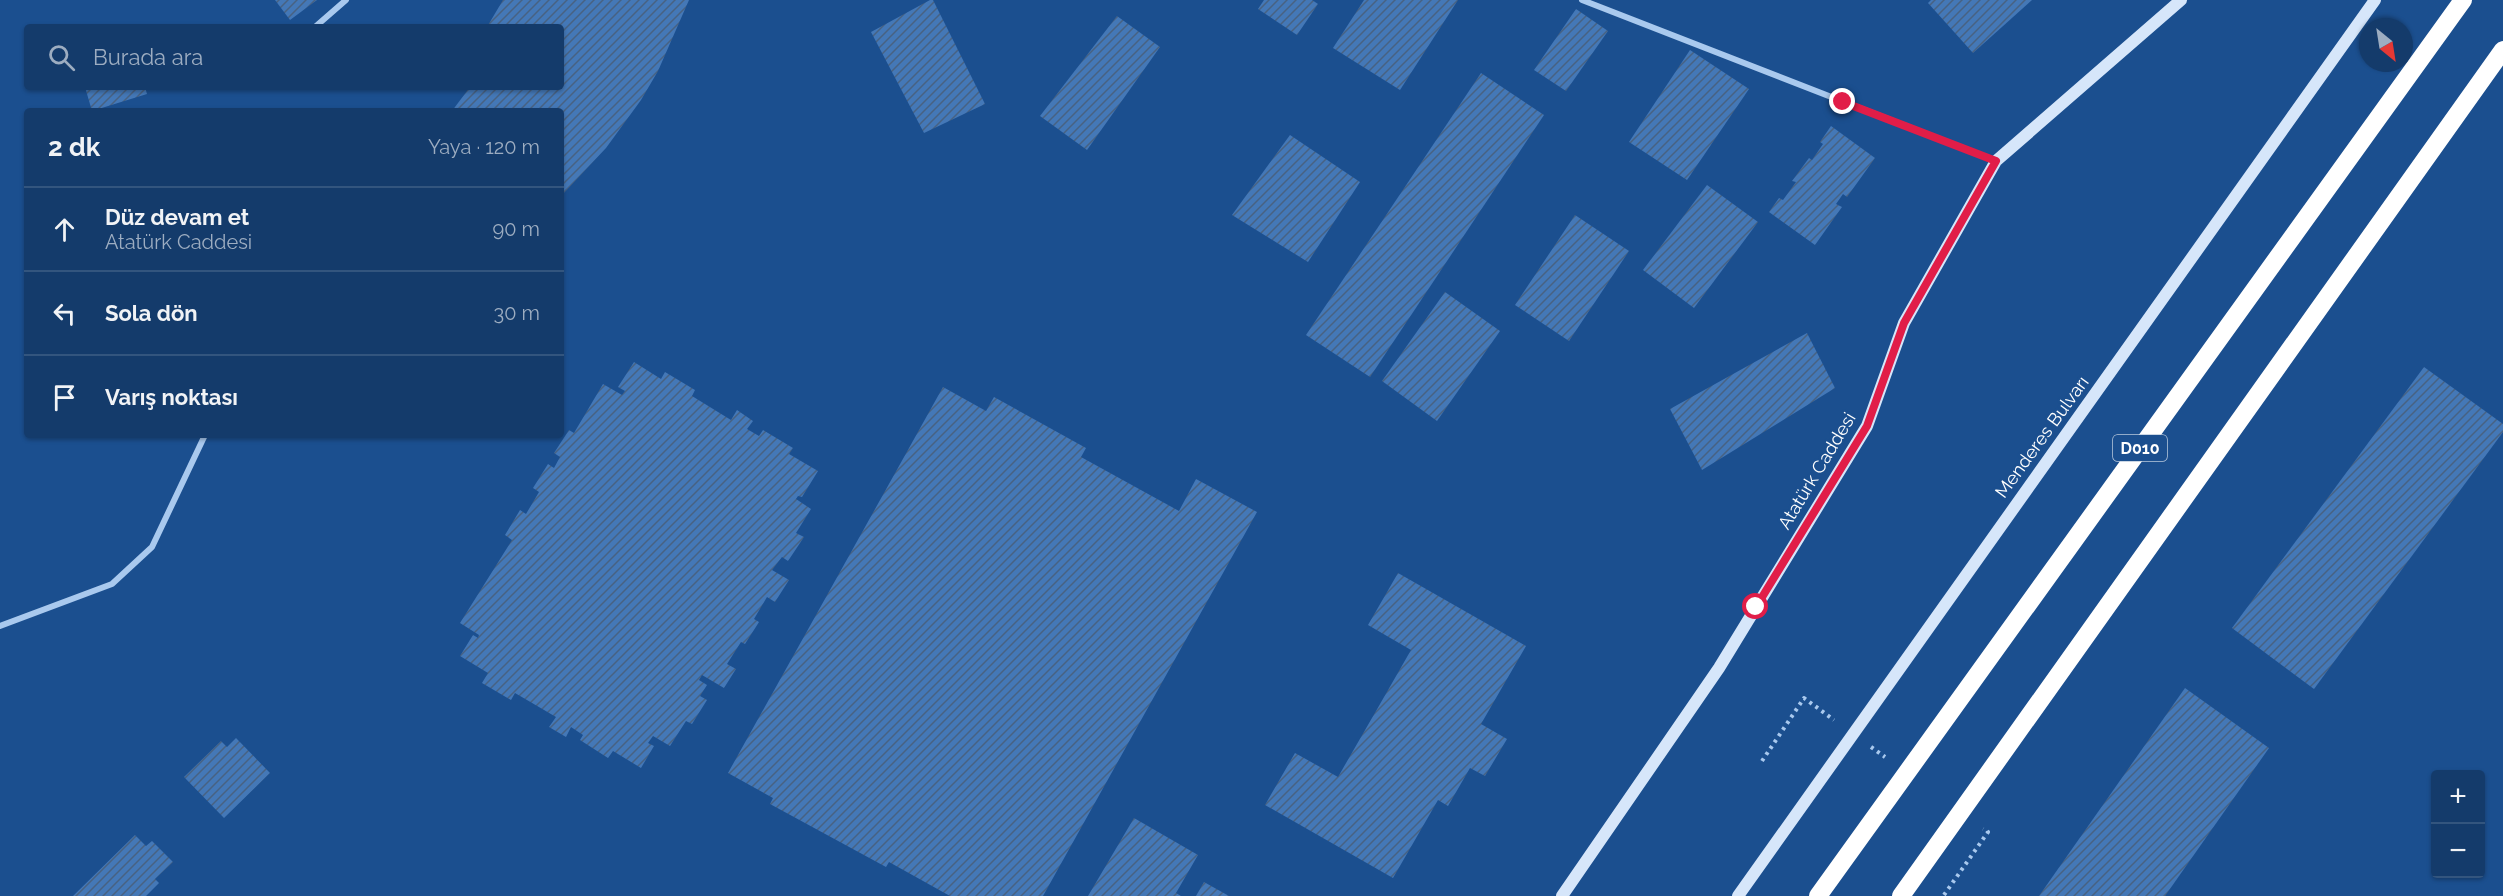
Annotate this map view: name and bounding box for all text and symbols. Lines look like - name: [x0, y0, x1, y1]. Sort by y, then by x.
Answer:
- north arrow: [2359, 18, 2413, 72]
- search box: [24, 24, 564, 90]
- icon: search: [45, 41, 78, 74]
- text: Burada ara: [93, 44, 203, 70]
- route end: [1829, 88, 1855, 114]
- text: 2 dk: [48, 132, 100, 162]
- text: Yaya · 120 m: [428, 135, 540, 159]
- text: Düz devam et: [105, 204, 249, 230]
- icon: ahead: [48, 213, 81, 246]
- text: 90 m: [493, 217, 540, 241]
- text: Atatürk Caddesi: [105, 230, 252, 254]
- icon: left: [48, 297, 81, 330]
- text: Sola dön: [105, 300, 198, 326]
- text: 30 m: [494, 301, 540, 325]
- street label: Menderes Bulvarı: [1990, 372, 2093, 502]
- icon: arrive: [48, 381, 81, 414]
- text: Varış noktası: [105, 384, 238, 410]
- street label: Atatürk Caddesi: [1773, 409, 1860, 533]
- road number: D010: [2113, 435, 2167, 461]
- route start: [1742, 593, 1768, 619]
- map controls: [2431, 770, 2485, 878]
- button: +: [2431, 770, 2485, 824]
- button: −: [2431, 824, 2485, 878]

